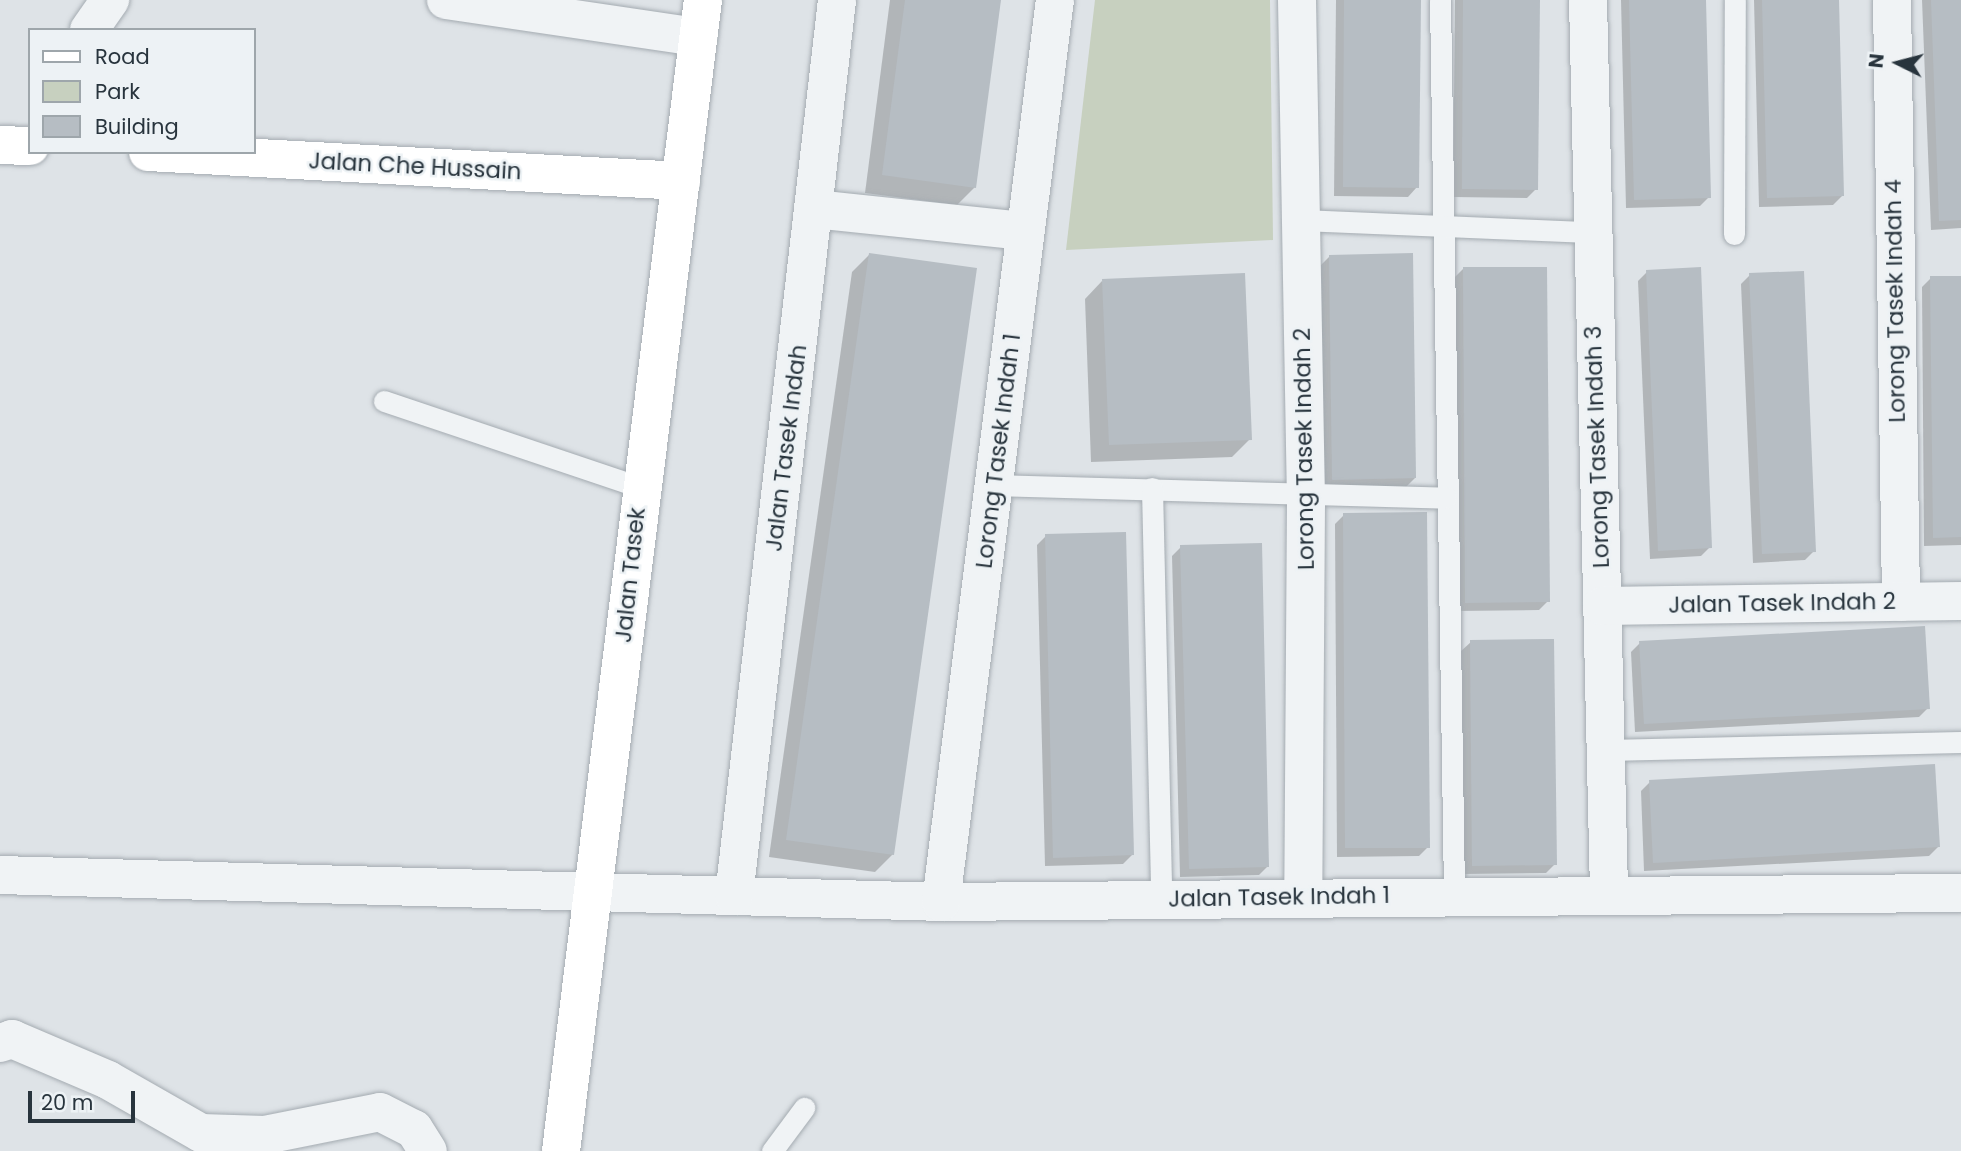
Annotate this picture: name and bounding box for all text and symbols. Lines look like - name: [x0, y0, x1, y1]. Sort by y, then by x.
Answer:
- legend: [28, 28, 256, 154]
- north arrow: [1863, 28, 1933, 98]
- text: Road: [95, 42, 150, 71]
- text: N: [1862, 52, 1891, 69]
- text: Park: [95, 77, 140, 106]
- text: Building: [95, 112, 179, 141]
- street label: Jalan Che Hussain: [308, 147, 522, 185]
- street label: Lorong Tasek Indah 4: [1879, 179, 1911, 423]
- street label: Lorong Tasek Indah 3: [1579, 325, 1615, 569]
- street label: Lorong Tasek Indah 2: [1288, 328, 1320, 570]
- street label: Lorong Tasek Indah 1: [970, 332, 1026, 570]
- street label: Jalan Tasek Indah: [760, 343, 812, 553]
- street label: Jalan Tasek: [609, 506, 651, 644]
- street label: Jalan Tasek Indah 2: [1668, 587, 1896, 619]
- street label: Jalan Tasek Indah 1: [1168, 881, 1390, 913]
- scale bar: [32, 1078, 138, 1122]
- text: 20 m: [41, 1088, 94, 1117]

